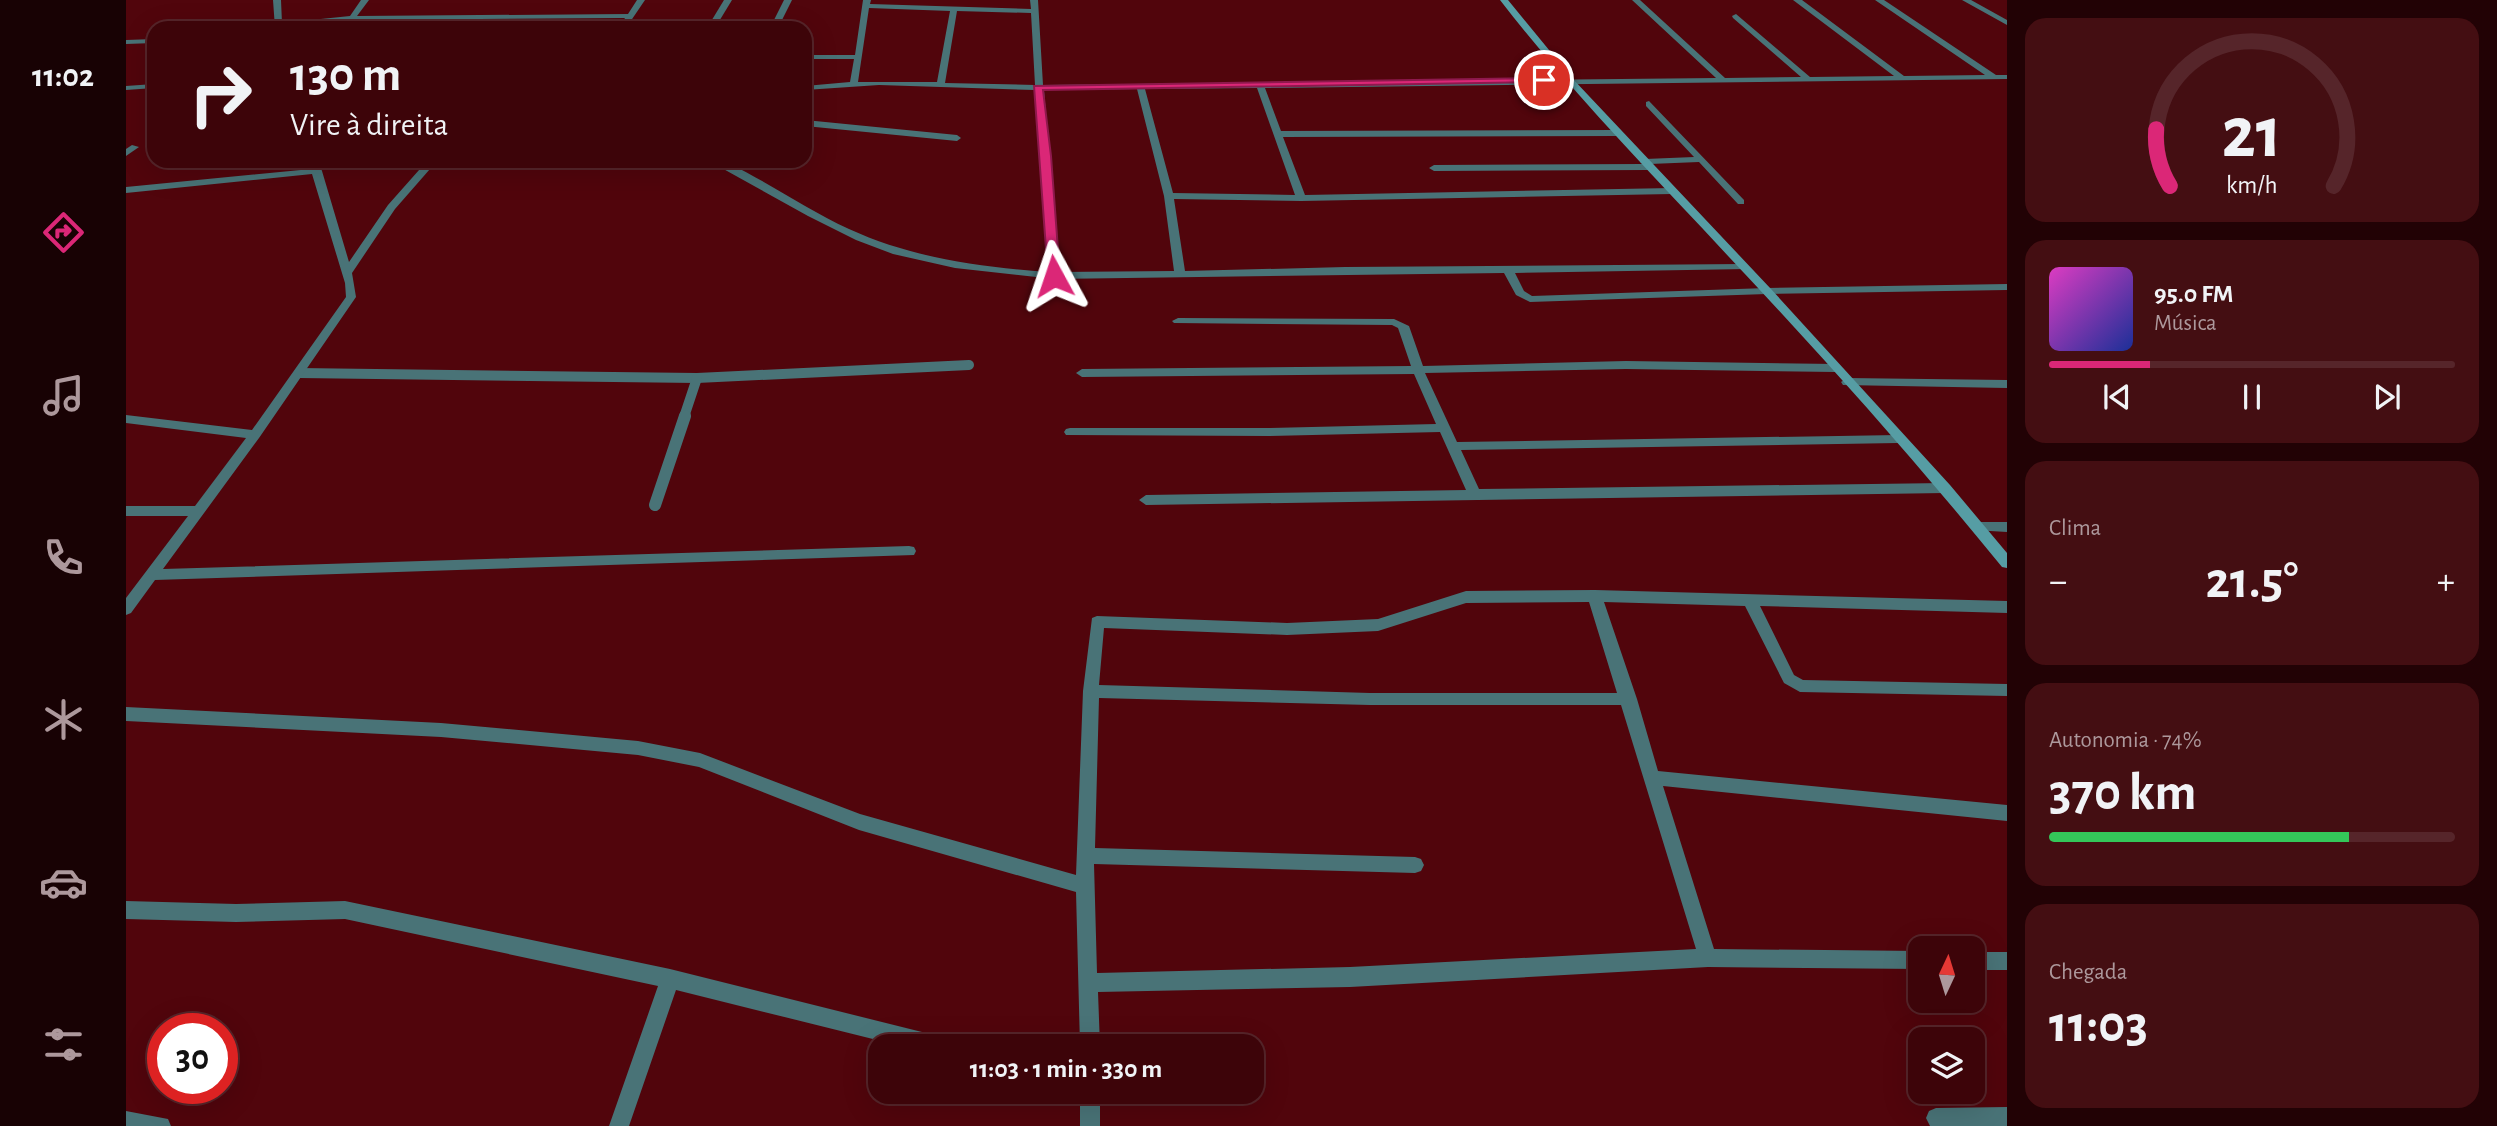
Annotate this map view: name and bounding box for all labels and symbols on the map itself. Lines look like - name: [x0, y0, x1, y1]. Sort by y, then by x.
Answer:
- pin: [1514, 50, 1574, 110]
- position arrow: [1017, 239, 1091, 313]
- north arrow: [1908, 936, 1984, 1013]
- speed limit sign: 30: [147, 1013, 238, 1104]

